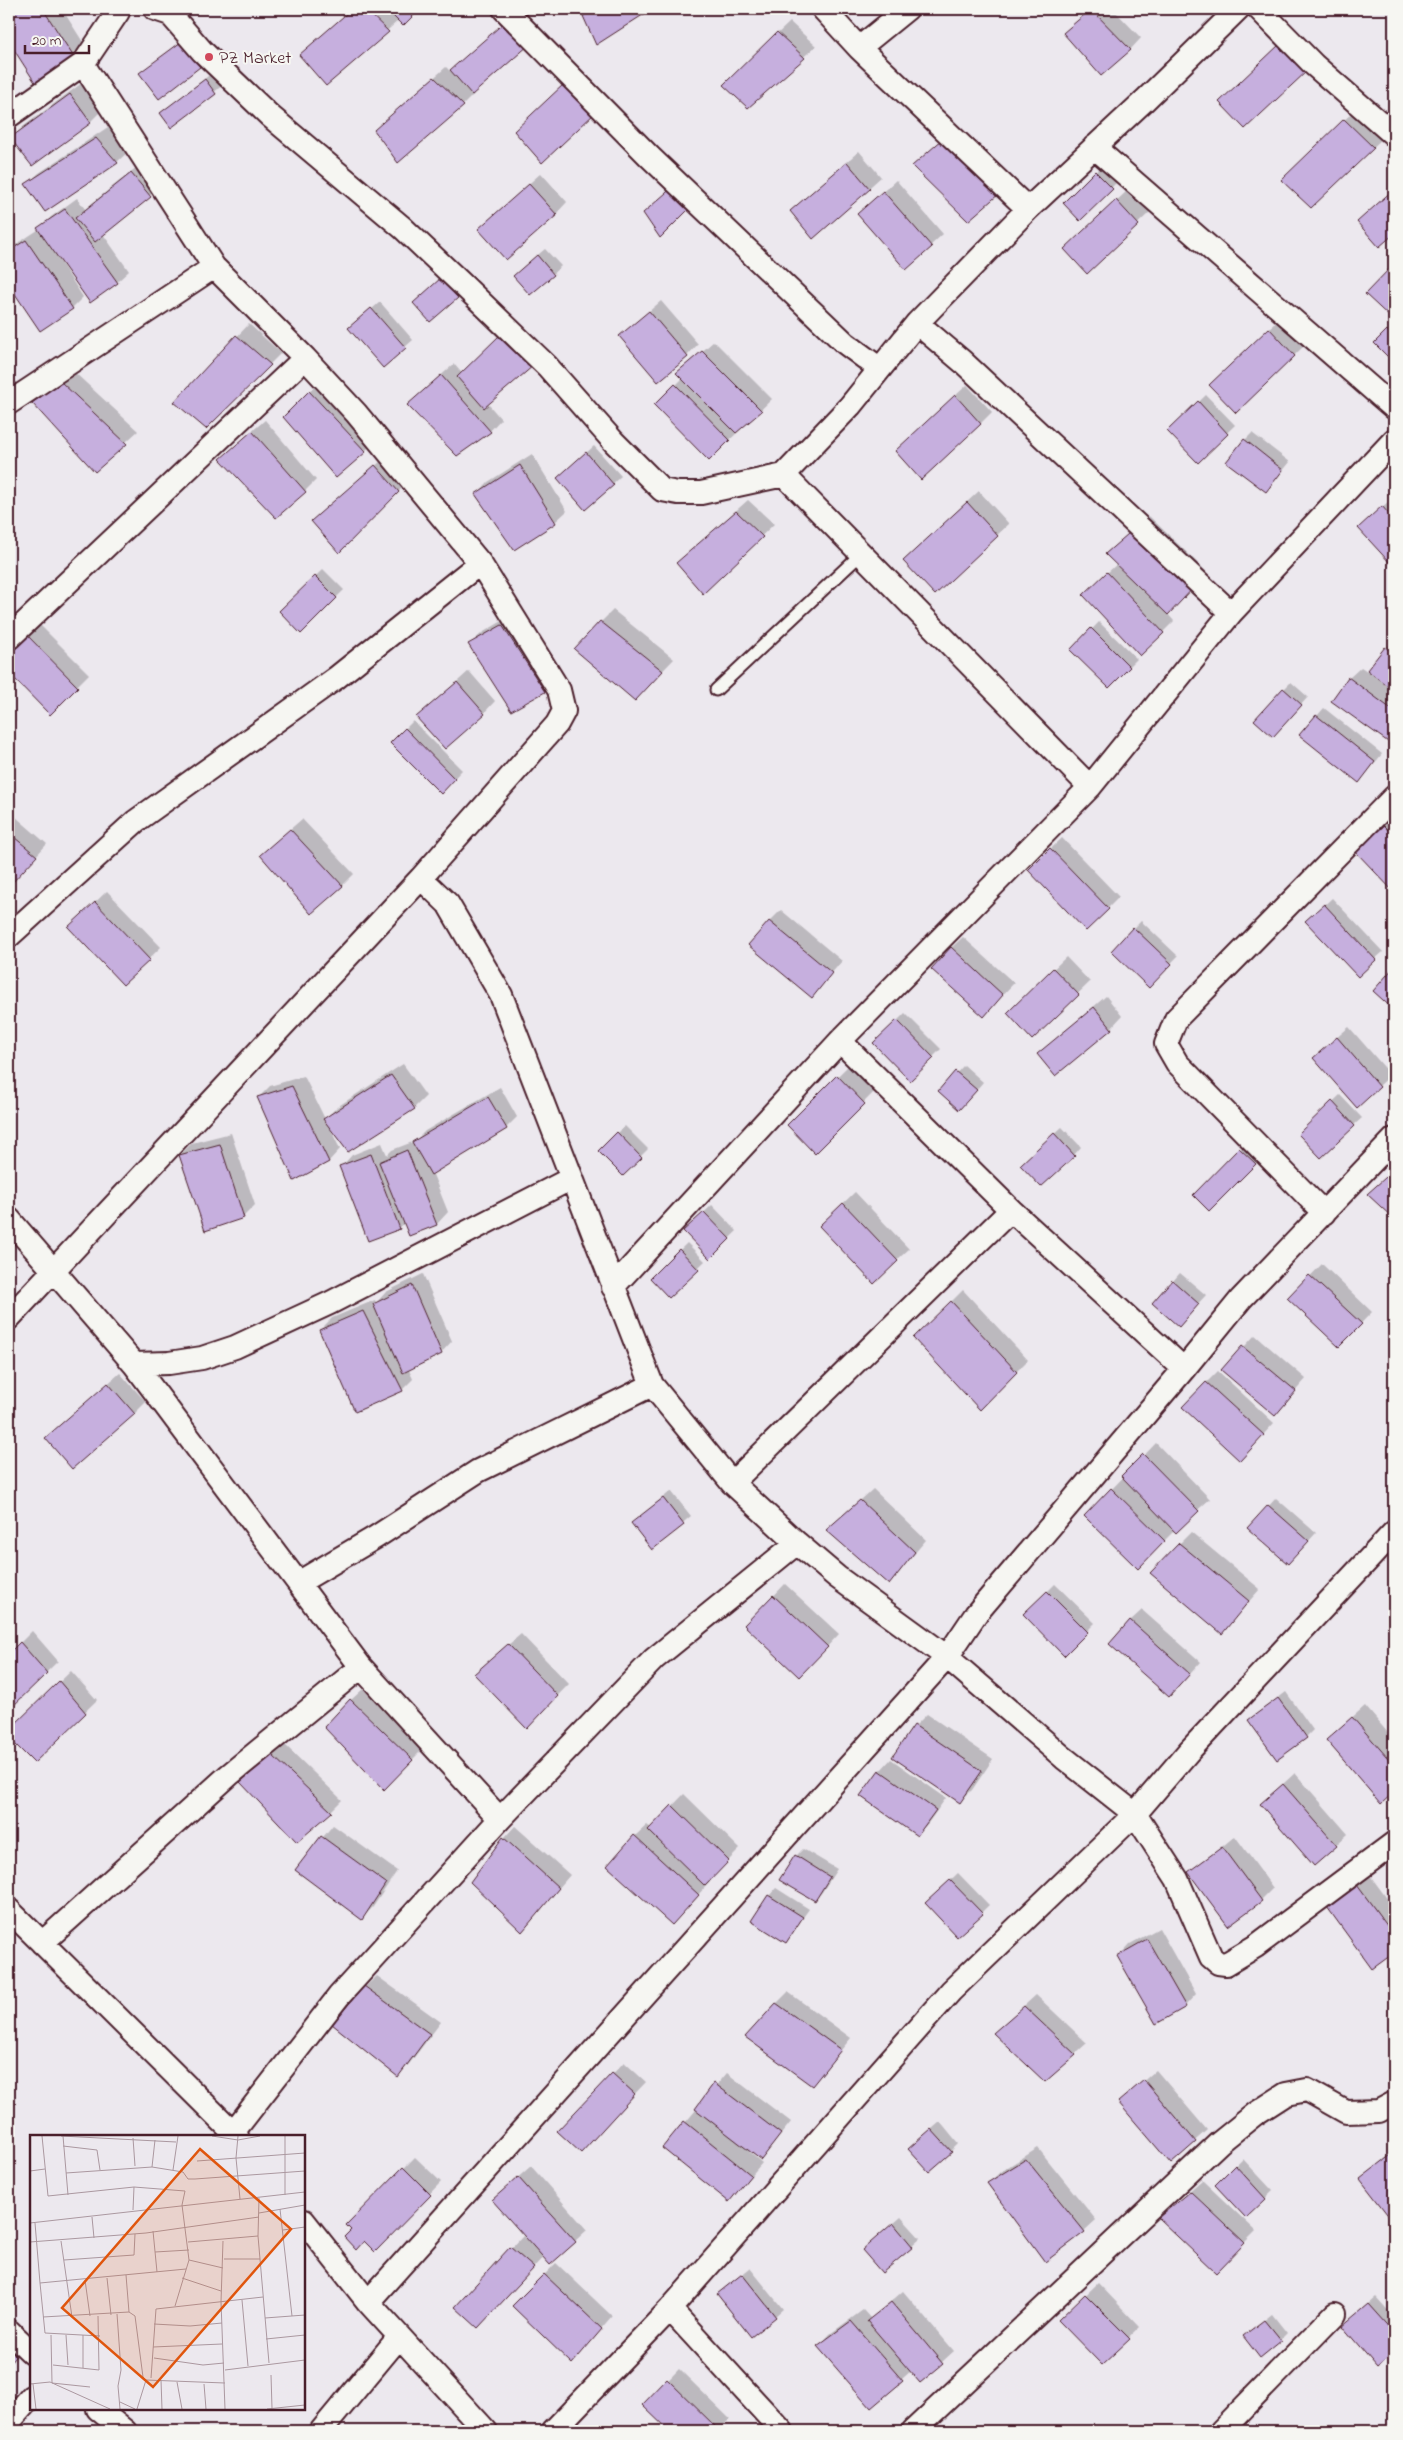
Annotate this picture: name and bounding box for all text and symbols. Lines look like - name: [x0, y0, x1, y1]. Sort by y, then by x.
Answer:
- scale bar: [25, 22, 89, 54]
- text: 20 m: [32, 30, 62, 52]
- place label: PZ Market: [219, 46, 291, 72]
- marker: PZ Market: [203, 51, 215, 63]
- inset map: [30, 2135, 305, 2410]

